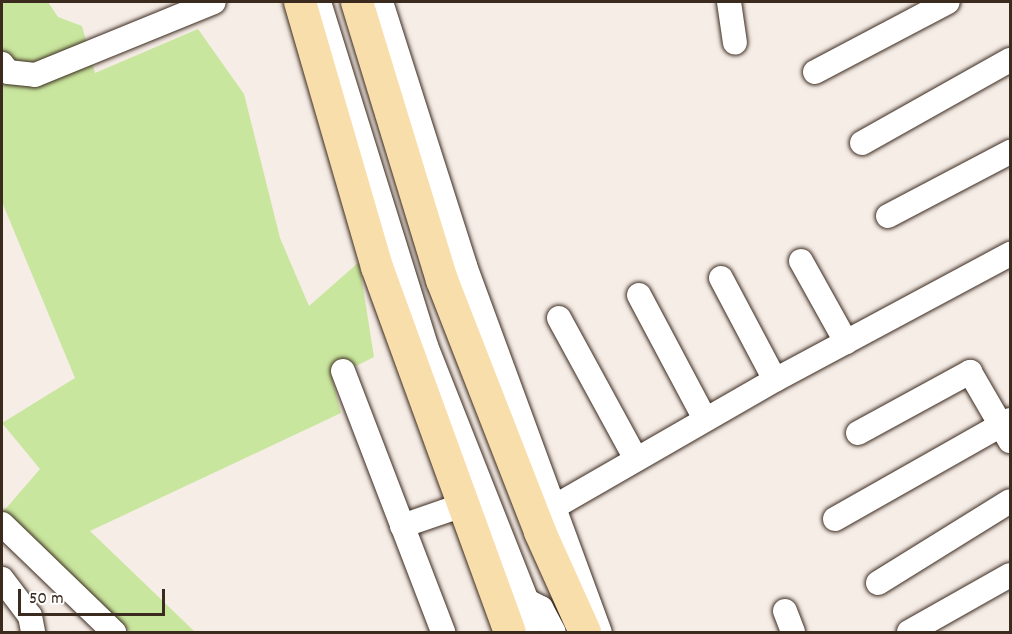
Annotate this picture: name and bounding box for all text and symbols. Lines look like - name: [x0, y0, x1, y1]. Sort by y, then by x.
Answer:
- scale bar: [21, 577, 168, 615]
- text: 50 m: [29, 587, 64, 612]

